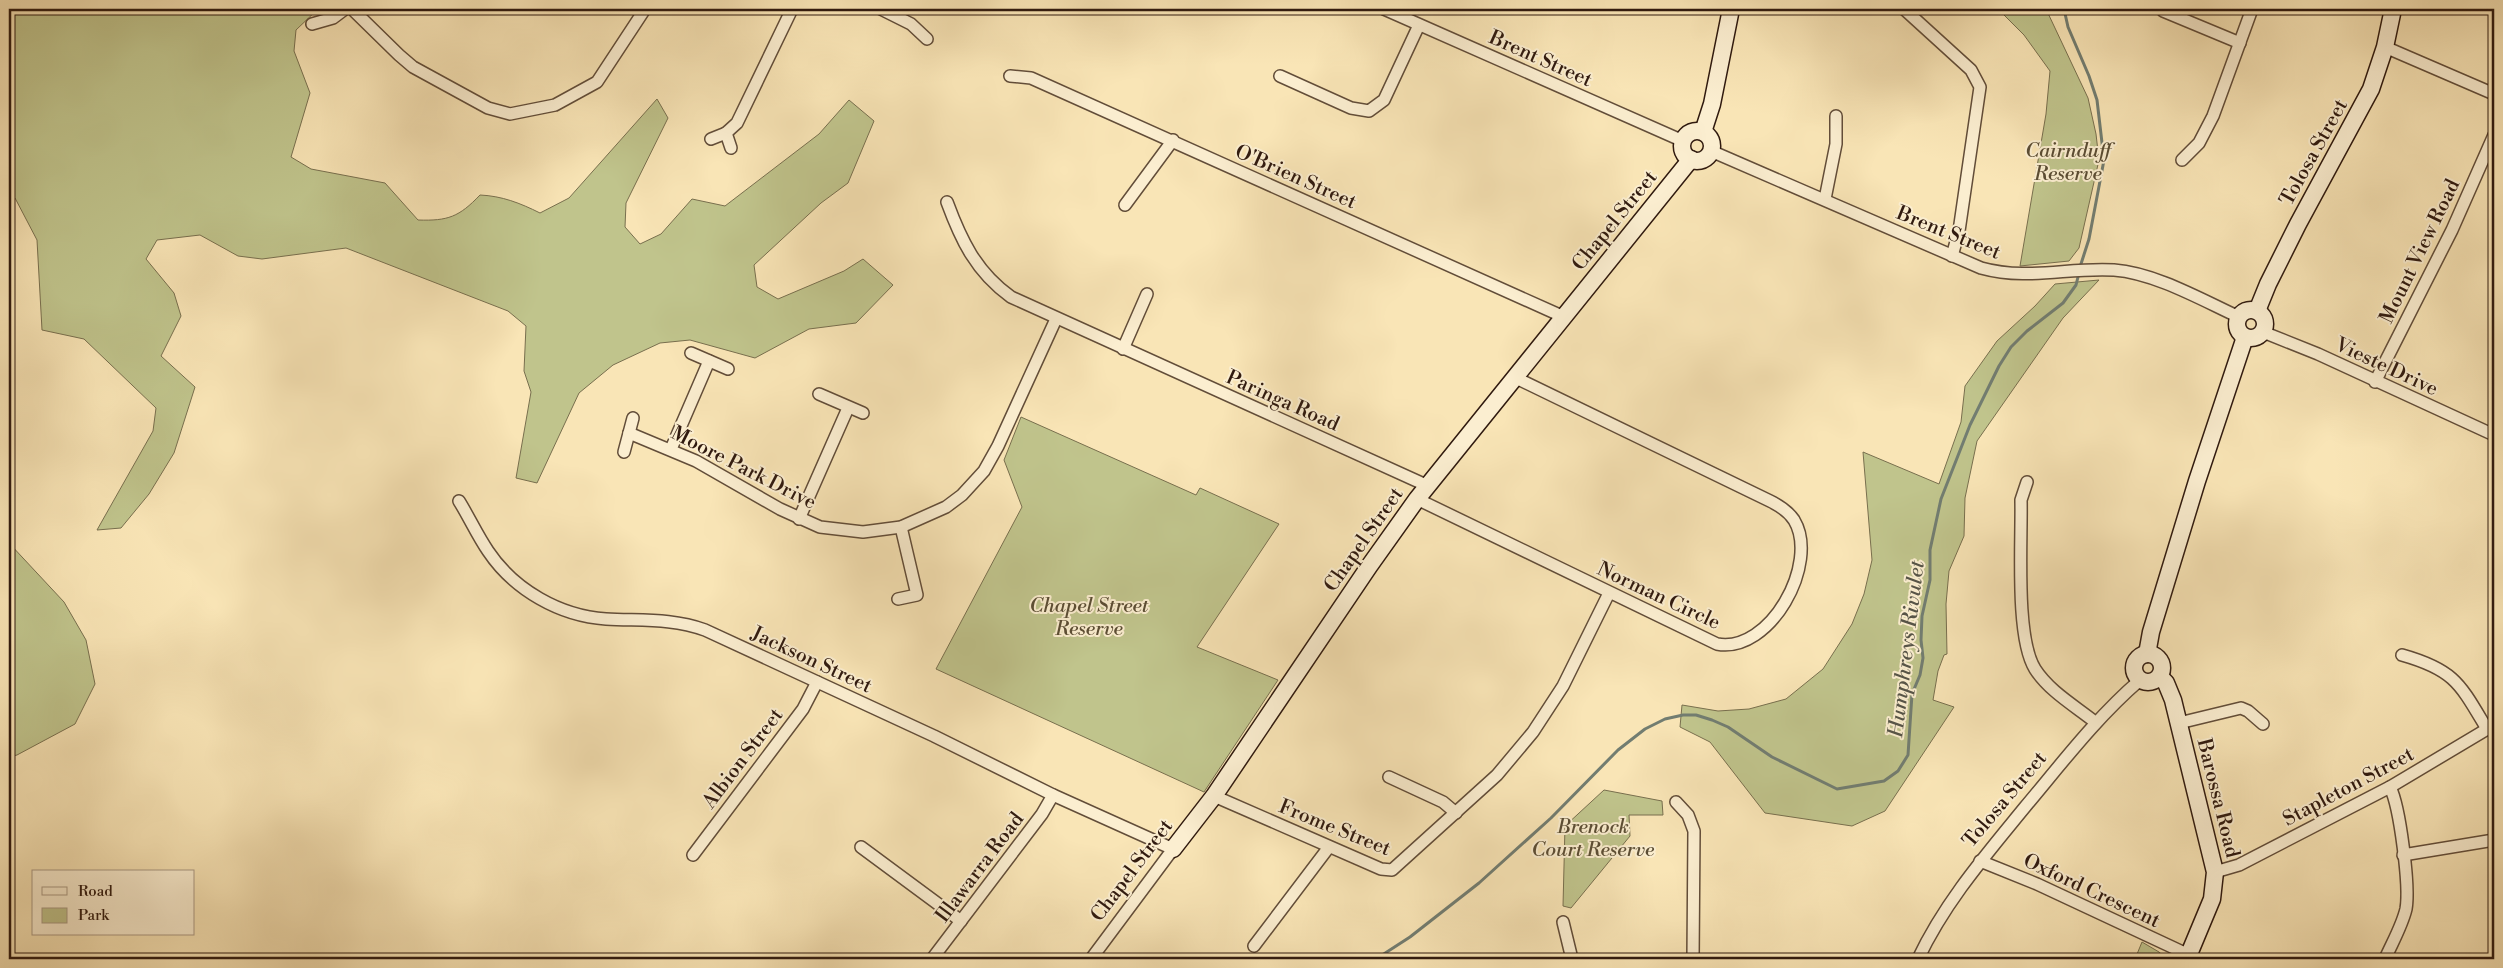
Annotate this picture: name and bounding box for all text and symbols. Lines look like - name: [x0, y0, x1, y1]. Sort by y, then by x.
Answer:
- street label: Brent Street: [1484, 25, 1596, 93]
- street label: Tolosa Street: [2275, 95, 2354, 210]
- street label: O'Brien Street: [1231, 139, 1360, 215]
- park label: Cairnduff Reserve: [2025, 139, 2116, 187]
- street label: Chapel Street: [1567, 166, 1663, 276]
- street label: Mount View Road: [2375, 175, 2466, 328]
- street label: Brent Street: [1892, 201, 2004, 266]
- street label: Vieste Drive: [2330, 332, 2442, 402]
- street label: Paringa Road: [1222, 365, 1343, 438]
- street label: Moore Park Drive: [667, 421, 820, 516]
- street label: Chapel Street: [1319, 483, 1409, 597]
- street label: Norman Circle: [1593, 557, 1724, 636]
- water label: Humphreys Rivulet: [1883, 558, 1931, 740]
- park label: Chapel Street Reserve: [1030, 594, 1149, 642]
- street label: Jackson Street: [746, 621, 876, 699]
- street label: Albion Street: [697, 704, 789, 815]
- street label: Barossa Road: [2190, 735, 2245, 861]
- street label: Stapleton Street: [2279, 742, 2419, 832]
- street label: Tolosa Street: [1958, 747, 2053, 853]
- street label: Frome Street: [1275, 795, 1394, 862]
- street label: Illawarra Road: [931, 807, 1030, 928]
- street label: Chapel Street: [1086, 815, 1179, 927]
- park label: Brenock Court Reserve: [1532, 815, 1655, 863]
- street label: Oxford Crescent: [2019, 849, 2164, 934]
- legend: [32, 870, 195, 936]
- text: Road: [78, 882, 113, 901]
- text: Park: [78, 906, 110, 925]

